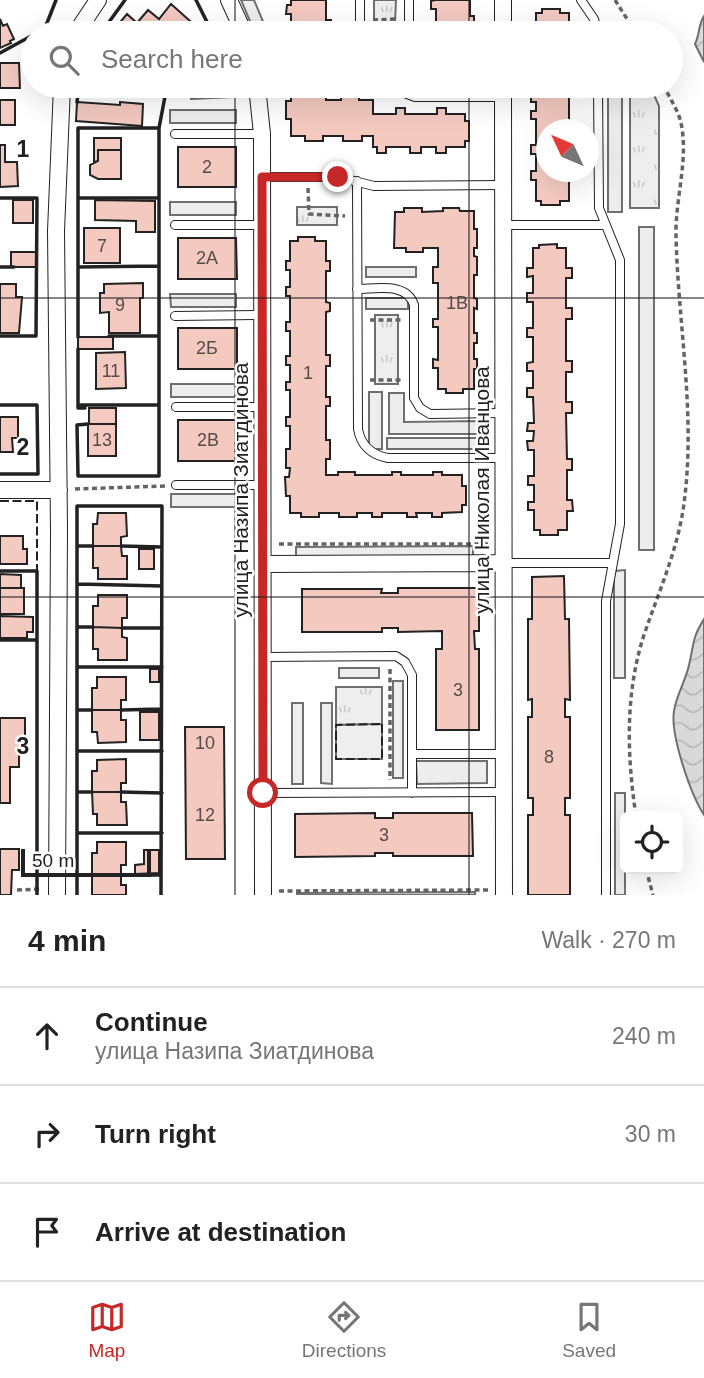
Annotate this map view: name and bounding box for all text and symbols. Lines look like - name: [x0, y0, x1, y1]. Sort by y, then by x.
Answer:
- search box: [21, 21, 683, 98]
- icon: search: [45, 41, 83, 79]
- text: Search here: [101, 44, 243, 74]
- north arrow: [536, 119, 599, 182]
- text: 1: [17, 136, 30, 162]
- house number: 2: [202, 157, 212, 177]
- route end: [322, 161, 353, 192]
- house number: 7: [97, 236, 107, 256]
- house number: 2А: [196, 248, 218, 268]
- house number: 1В: [446, 293, 468, 313]
- house number: 9: [115, 295, 125, 315]
- house number: 2Б: [196, 338, 218, 358]
- house number: 11: [102, 361, 120, 381]
- street label: улица Назипа Зиатдинова: [229, 362, 252, 617]
- house number: 1: [303, 363, 313, 383]
- street label: улица Николая Иванцова: [470, 366, 493, 614]
- house number: 13: [92, 430, 112, 450]
- house number: 2В: [197, 430, 219, 450]
- text: 2: [17, 434, 29, 460]
- house number: 3: [453, 680, 463, 700]
- text: 3: [17, 733, 29, 759]
- house number: 10: [195, 733, 215, 753]
- house number: 8: [544, 747, 554, 767]
- route start: [247, 777, 278, 808]
- house number: 12: [195, 805, 215, 825]
- map controls: [620, 811, 683, 874]
- button: locate: [620, 811, 683, 874]
- house number: 3: [379, 825, 389, 845]
- scale bar: [21, 846, 150, 878]
- text: 50 m: [32, 850, 74, 871]
- text: 4 min: [28, 924, 106, 957]
- text: Walk · 270 m: [541, 927, 676, 953]
- text: Continue: [95, 1007, 208, 1037]
- icon: ahead: [28, 1017, 66, 1055]
- text: 240 m: [612, 1023, 676, 1049]
- text: улица Назипа Зиатдинова: [95, 1038, 374, 1064]
- icon: right: [28, 1115, 66, 1153]
- text: Turn right: [95, 1119, 216, 1149]
- text: 30 m: [625, 1121, 676, 1147]
- icon: arrive: [28, 1213, 66, 1251]
- text: Arrive at destination: [95, 1217, 346, 1247]
- tab: Map: [88, 1298, 126, 1362]
- tab: Directions: [302, 1298, 386, 1362]
- tab: Saved: [562, 1298, 616, 1362]

